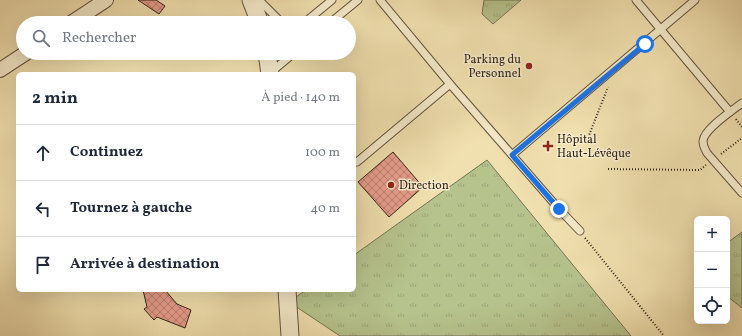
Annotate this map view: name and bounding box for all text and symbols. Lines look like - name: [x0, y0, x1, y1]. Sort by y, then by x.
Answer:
- search box: [16, 16, 356, 60]
- icon: search: [30, 27, 52, 49]
- text: Rechercher: [62, 28, 136, 49]
- route start: [636, 35, 654, 53]
- place label: Parking du Personnel: [464, 52, 521, 82]
- marker: Parking du Personnel: [524, 61, 534, 71]
- text: 2 min: [32, 87, 78, 110]
- text: À pied · 140 m: [261, 89, 340, 107]
- place label: Hôpital Haut-Lévêque: [557, 132, 631, 162]
- marker: Hôpital Haut-Lévêque: [542, 140, 554, 152]
- icon: ahead: [32, 142, 54, 164]
- text: Continuez: [70, 142, 143, 163]
- text: 100 m: [305, 144, 340, 162]
- place label: Direction: [399, 178, 449, 194]
- marker: Direction: [386, 180, 396, 190]
- icon: left: [32, 198, 54, 220]
- text: Tournez à gauche: [70, 198, 192, 219]
- text: 40 m: [311, 200, 340, 218]
- route end: [550, 200, 568, 218]
- map controls: [694, 216, 730, 324]
- button: +: [694, 216, 730, 252]
- button: −: [694, 252, 730, 288]
- icon: arrive: [32, 254, 54, 276]
- text: Arrivée à destination: [70, 254, 219, 275]
- button: locate: [694, 288, 730, 324]

